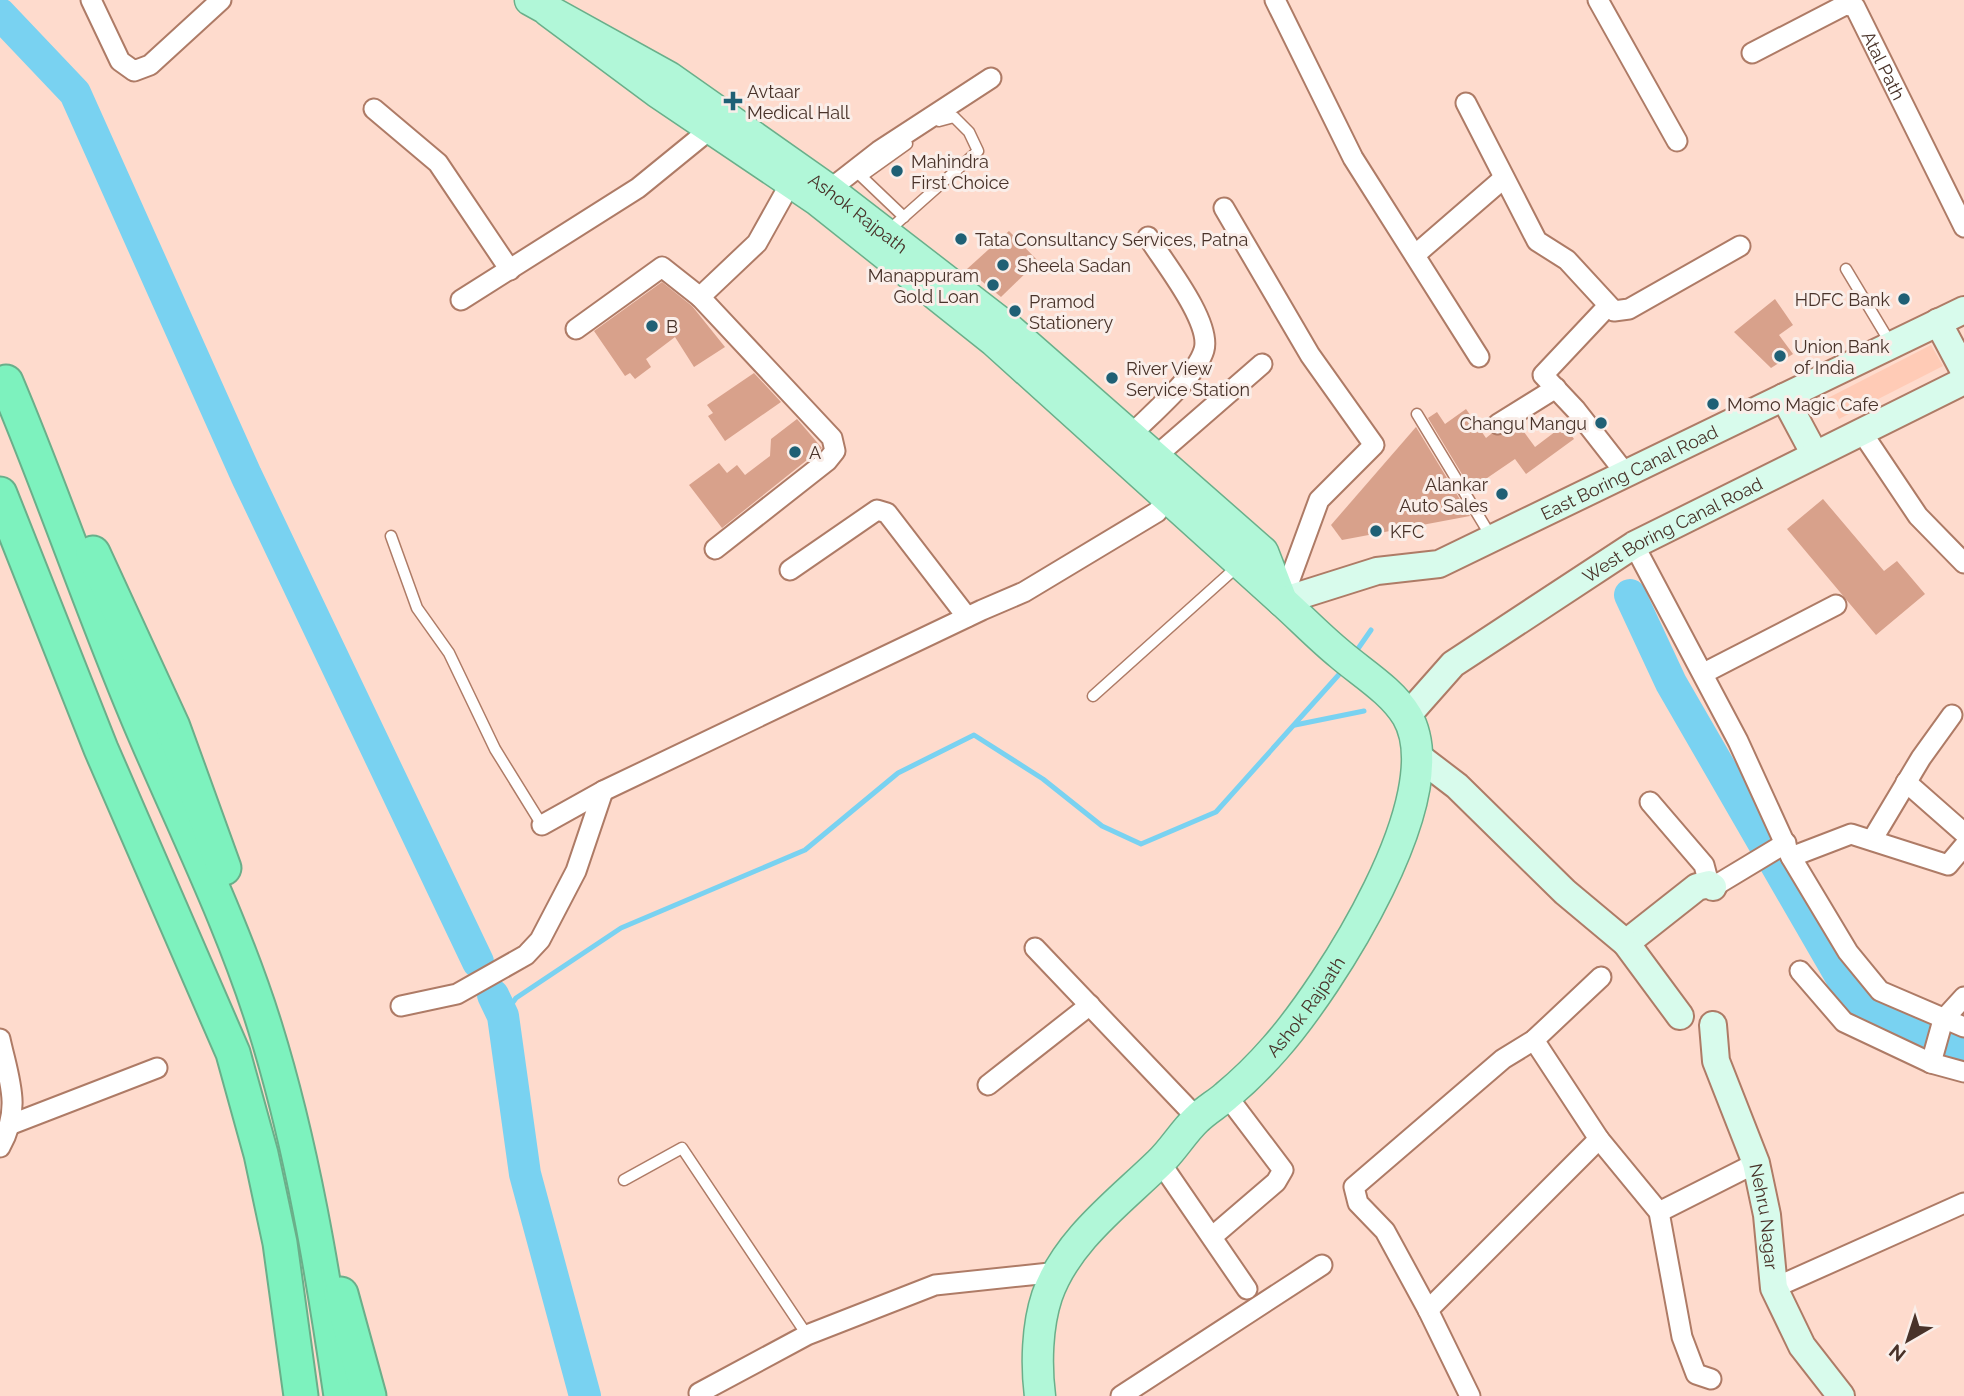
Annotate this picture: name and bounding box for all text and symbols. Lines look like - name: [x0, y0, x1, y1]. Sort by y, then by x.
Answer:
- street label: Atal Path: [1858, 28, 1910, 103]
- place label: Avtaar Medical Hall: [747, 81, 850, 123]
- marker: Avtaar Medical Hall: [725, 93, 741, 109]
- place label: Mahindra First Choice: [911, 151, 1009, 193]
- marker: Mahindra First Choice: [889, 163, 905, 179]
- street label: Ashok Rajpath: [805, 168, 912, 257]
- place label: Tata Consultancy Services, Patna: [975, 229, 1248, 250]
- marker: Tata Consultancy Services, Patna: [953, 231, 969, 247]
- place label: Sheela Sadan: [1017, 255, 1131, 276]
- marker: Sheela Sadan: [995, 257, 1011, 273]
- place label: Manappuram Gold Loan: [868, 265, 979, 307]
- marker: Manappuram Gold Loan: [985, 277, 1001, 293]
- place label: HDFC Bank: [1795, 289, 1890, 310]
- place label: Pramod Stationery: [1029, 291, 1114, 333]
- marker: HDFC Bank: [1896, 291, 1912, 307]
- marker: Pramod Stationery: [1007, 303, 1023, 319]
- place label: B: [666, 316, 678, 337]
- marker: B: [644, 318, 660, 334]
- place label: Union Bank of India: [1794, 336, 1890, 378]
- marker: Union Bank of India: [1772, 348, 1788, 364]
- place label: River View Service Station: [1126, 358, 1250, 400]
- marker: River View Service Station: [1104, 370, 1120, 386]
- place label: Momo Magic Cafe: [1727, 394, 1879, 415]
- marker: Momo Magic Cafe: [1705, 396, 1721, 412]
- place label: Changu Mangu: [1460, 413, 1587, 434]
- marker: Changu Mangu: [1593, 415, 1609, 431]
- street label: East Boring Canal Road: [1537, 420, 1721, 524]
- place label: A: [809, 442, 821, 463]
- marker: A: [787, 444, 803, 460]
- street label: West Boring Canal Road: [1578, 473, 1766, 587]
- place label: Alankar Auto Sales: [1399, 474, 1489, 516]
- marker: Alankar Auto Sales: [1494, 486, 1510, 502]
- place label: KFC: [1390, 521, 1424, 542]
- marker: KFC: [1368, 523, 1384, 539]
- street label: Ashok Rajpath: [1262, 953, 1349, 1061]
- street label: Nehru Nagar: [1746, 1161, 1783, 1271]
- north arrow: [1873, 1305, 1943, 1375]
- text: N: [1885, 1340, 1910, 1366]

